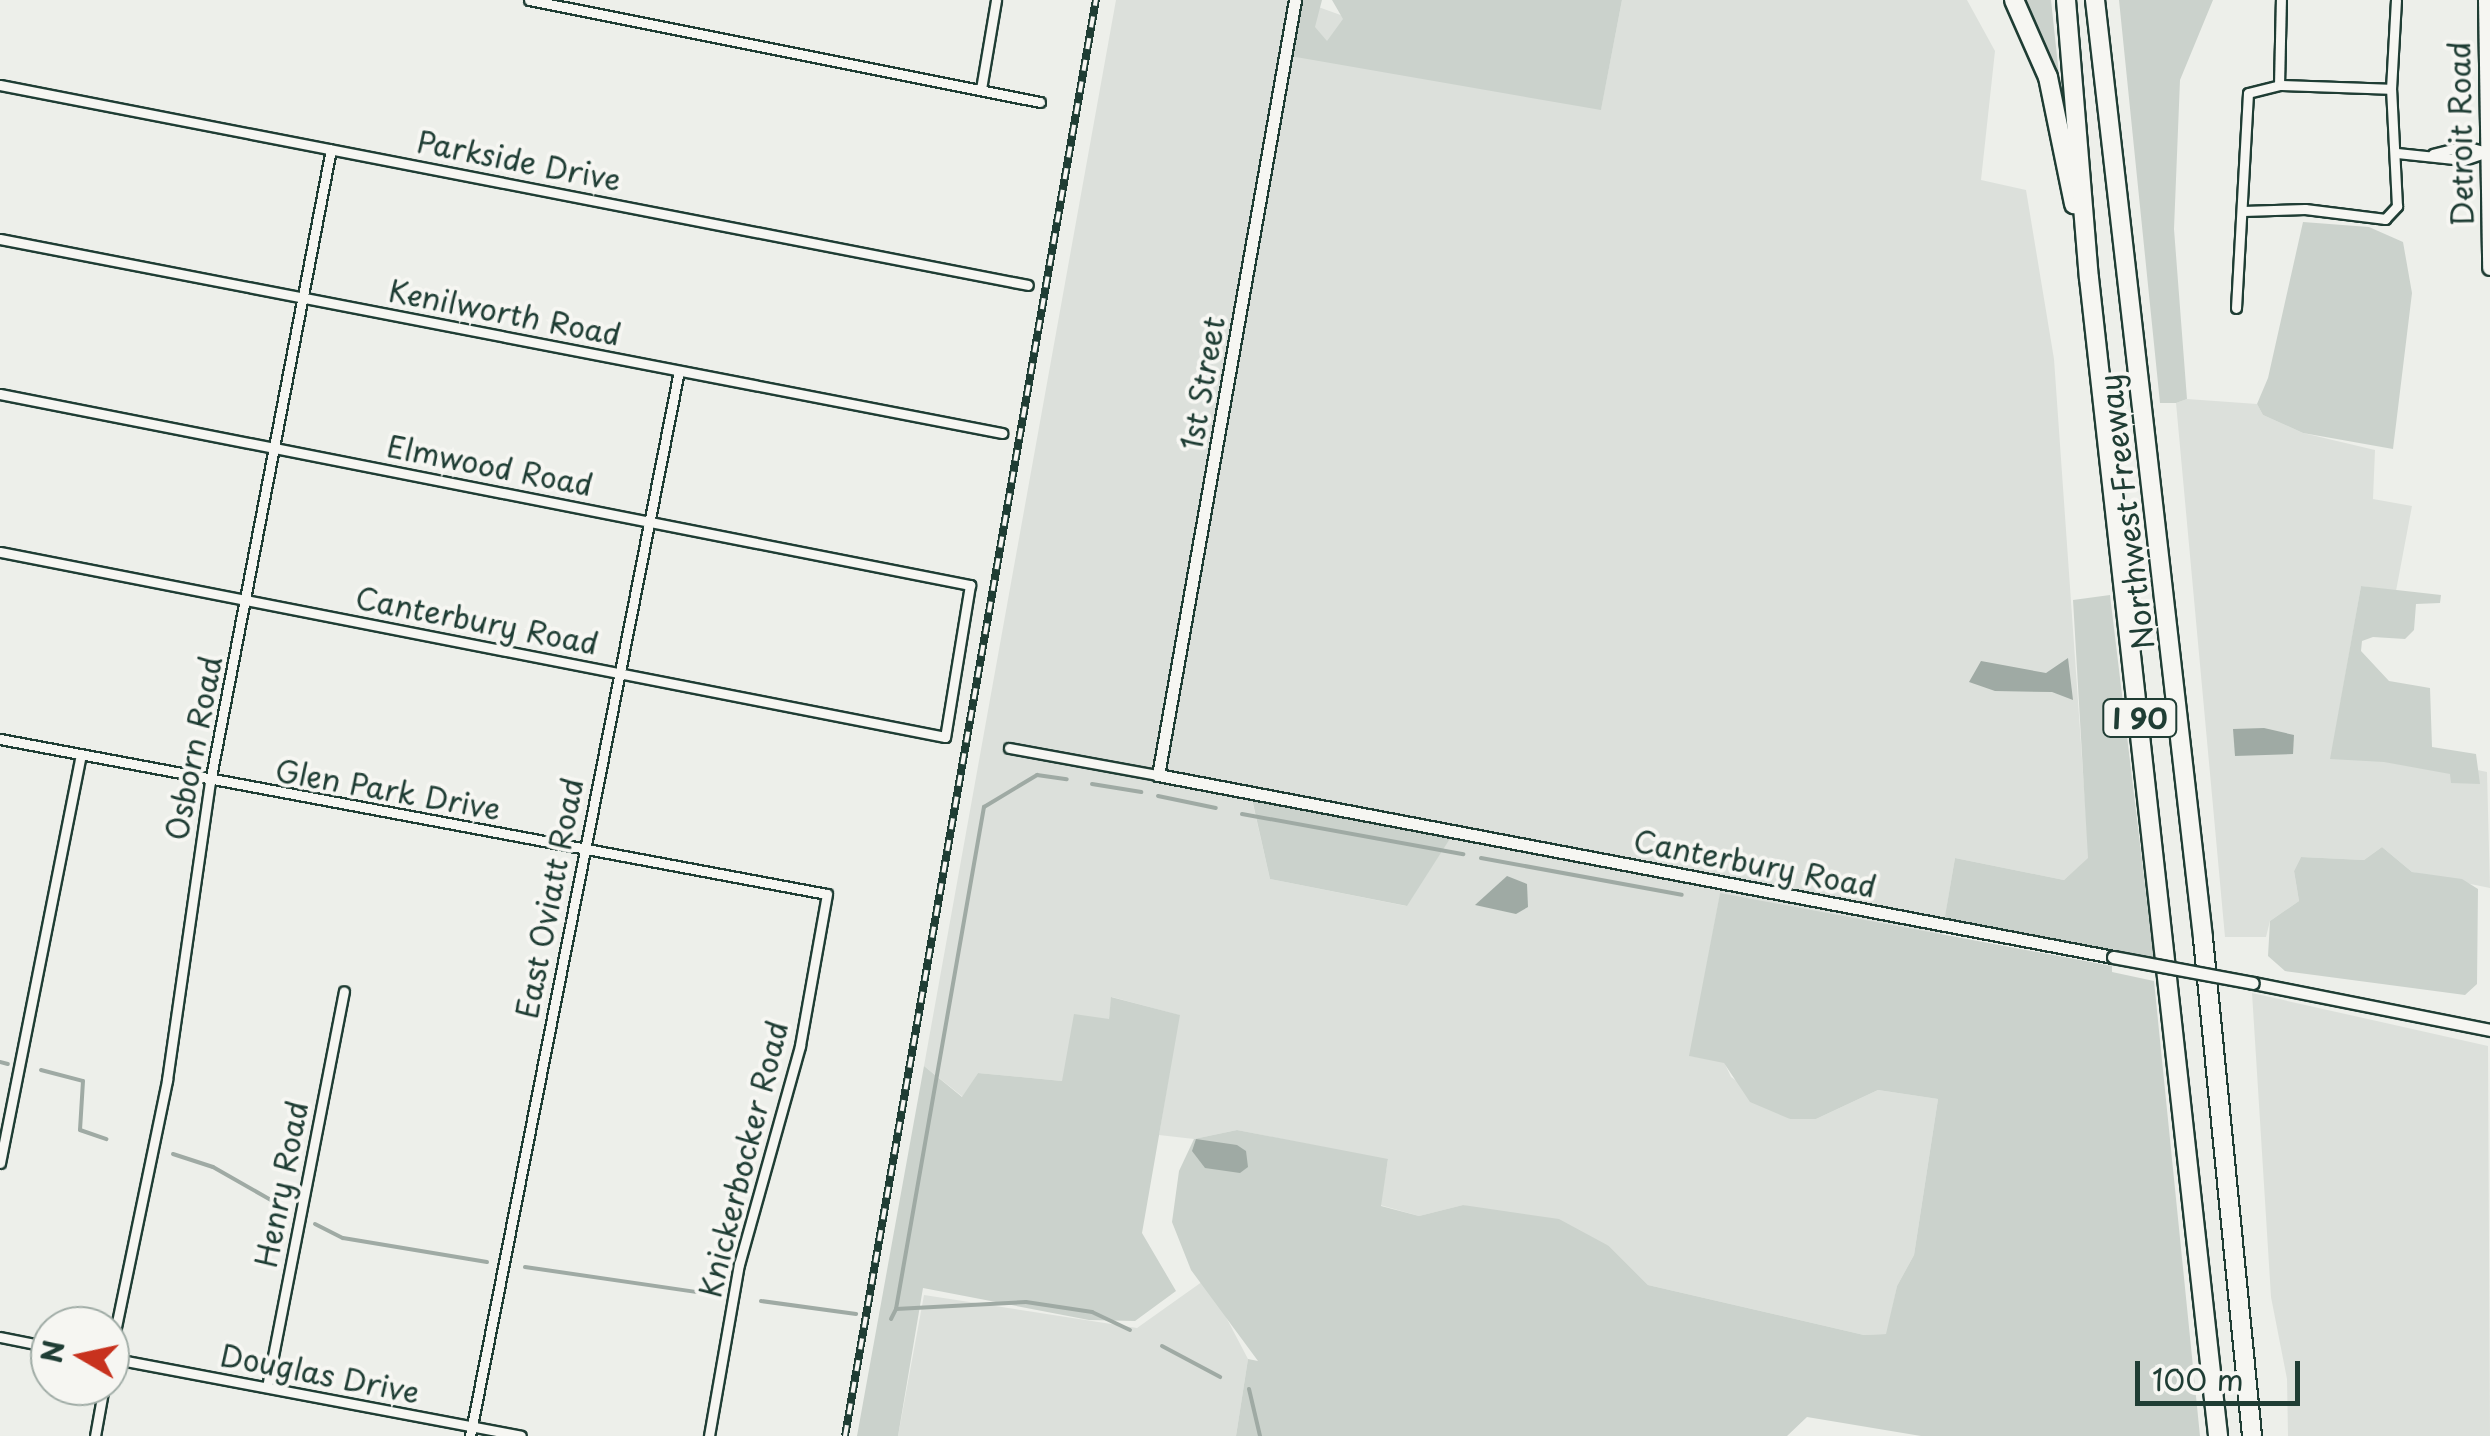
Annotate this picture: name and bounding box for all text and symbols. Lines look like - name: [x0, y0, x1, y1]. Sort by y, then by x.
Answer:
- street label: Detroit Road: [2440, 42, 2480, 226]
- street label: Parkside Drive: [414, 123, 624, 197]
- street label: Kenilworth Road: [386, 272, 624, 352]
- street label: 1st Street: [1172, 311, 1232, 455]
- street label: Northwest Freeway: [2091, 371, 2161, 653]
- street label: Elmwood Road: [384, 427, 596, 503]
- street label: Canterbury Road: [352, 579, 602, 661]
- street label: Osborn Road: [158, 654, 228, 842]
- road number: I 90: [2100, 695, 2180, 741]
- street label: Glen Park Drive: [271, 751, 505, 827]
- street label: East Oviatt Road: [508, 776, 590, 1020]
- street label: Canterbury Road: [1630, 822, 1880, 904]
- street label: Knickerbocker Road: [691, 1016, 795, 1302]
- street label: Henry Road: [247, 1097, 315, 1271]
- north arrow: [30, 1306, 130, 1406]
- street label: Douglas Drive: [218, 1336, 422, 1410]
- text: N: [29, 1337, 75, 1366]
- scale bar: [2140, 1341, 2305, 1403]
- text: 100 m: [2152, 1356, 2244, 1401]

